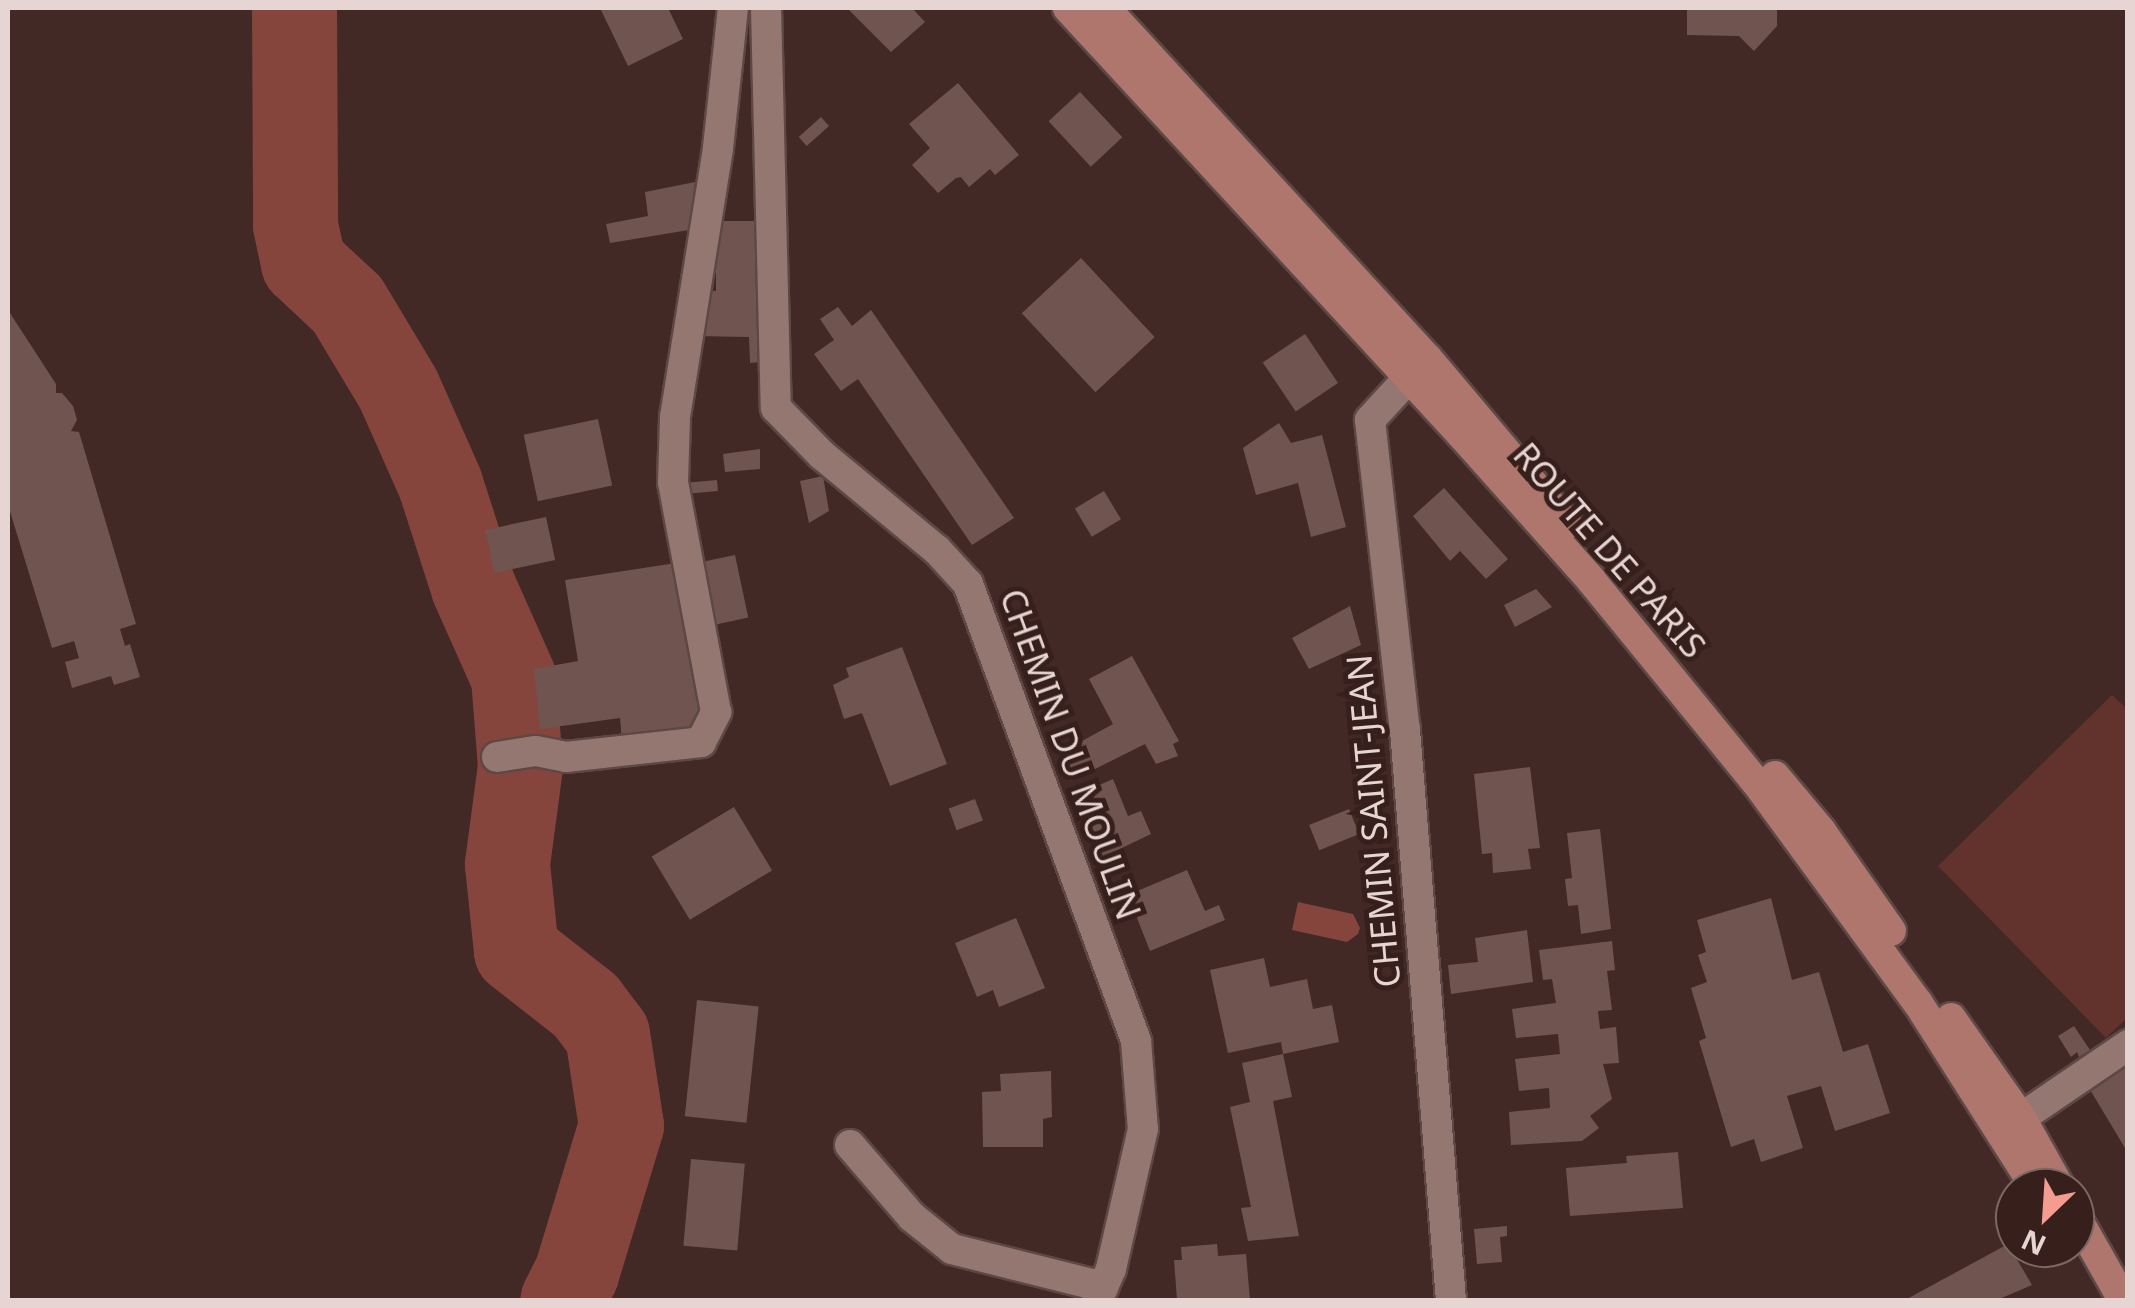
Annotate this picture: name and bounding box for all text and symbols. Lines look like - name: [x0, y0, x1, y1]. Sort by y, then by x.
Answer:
- street label: ROUTE DE PARIS: [1505, 434, 1715, 666]
- street label: CHEMIN DU MOULIN: [992, 583, 1150, 925]
- street label: CHEMIN SAINT-JEAN: [1338, 653, 1408, 989]
- north arrow: [1995, 1168, 2095, 1268]
- text: N: [2015, 1221, 2052, 1265]

